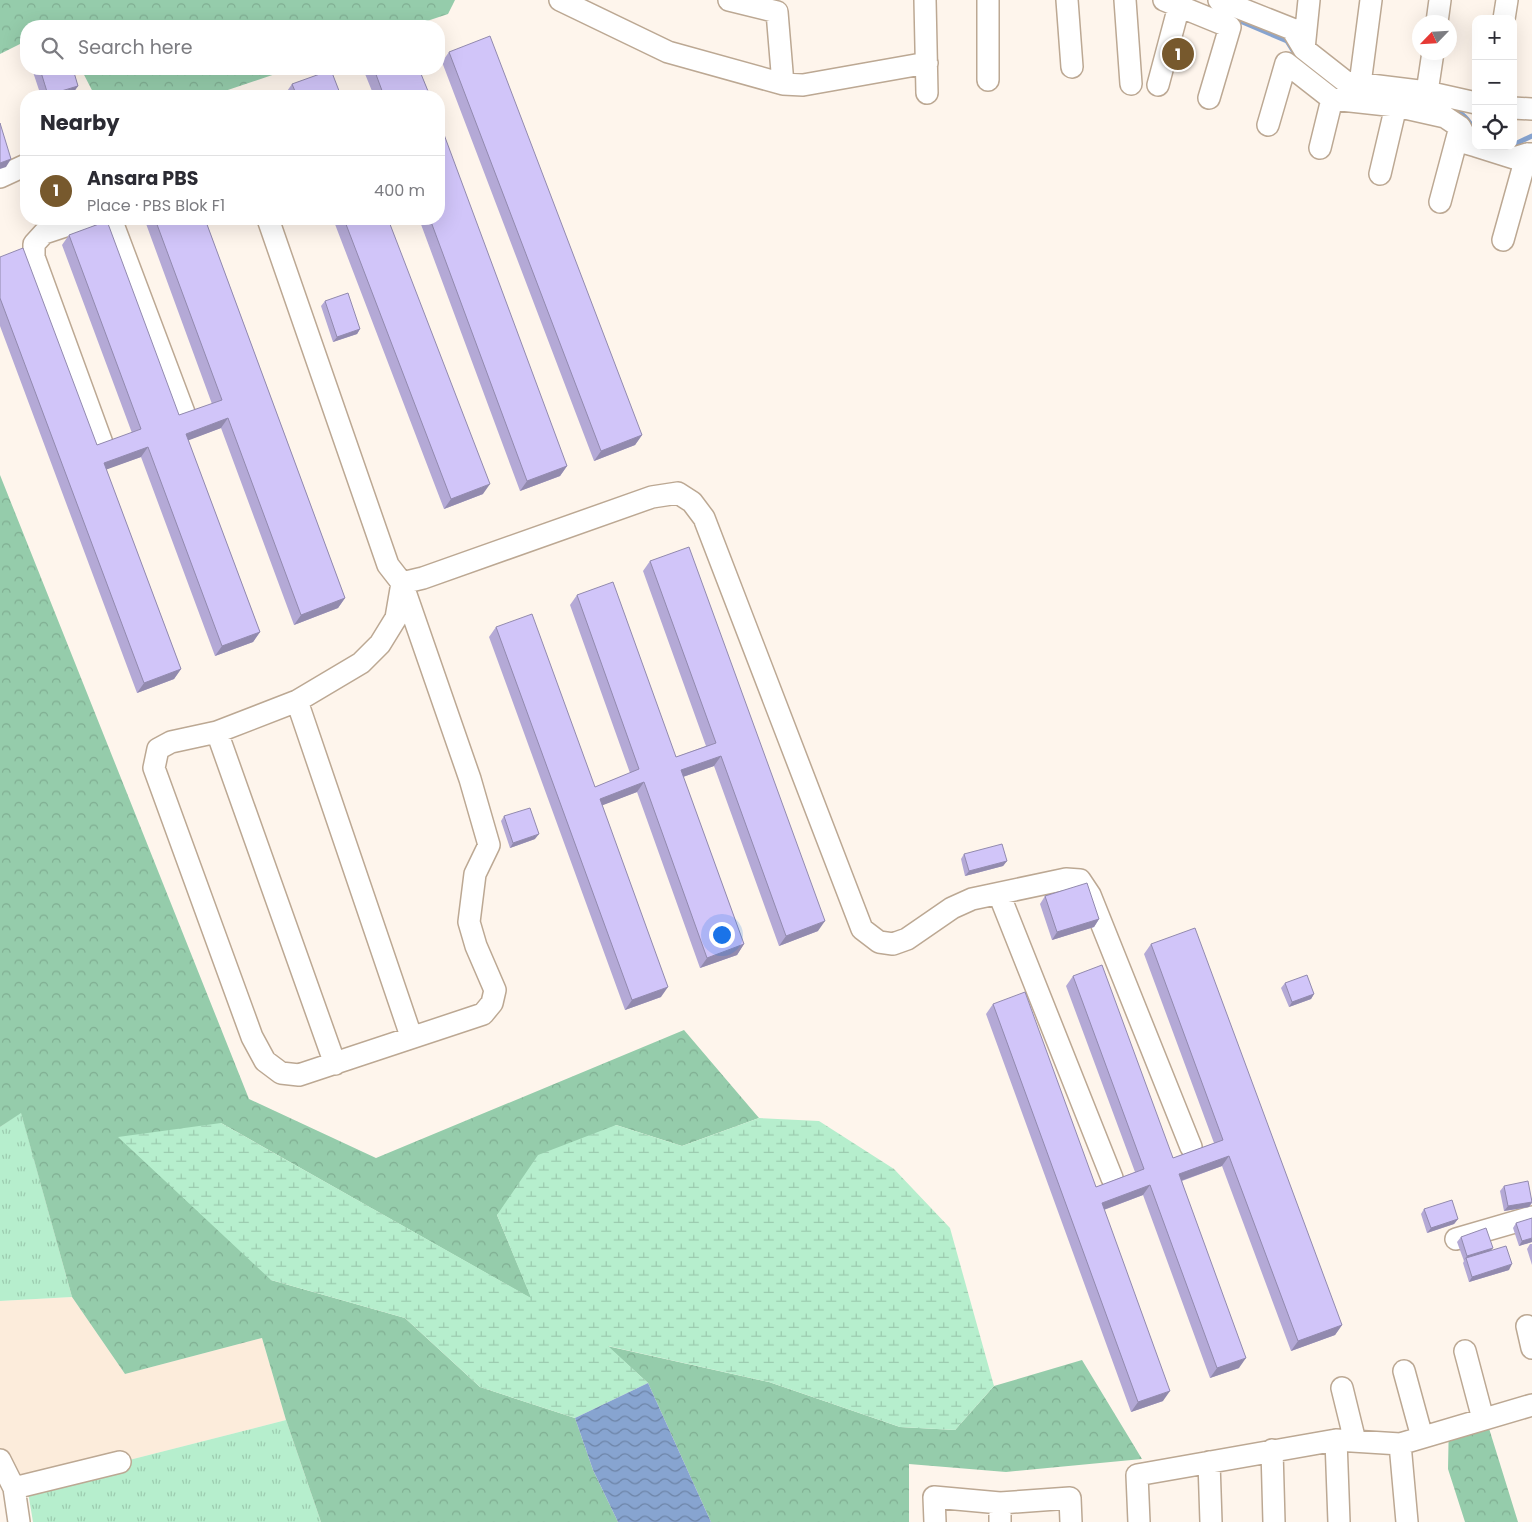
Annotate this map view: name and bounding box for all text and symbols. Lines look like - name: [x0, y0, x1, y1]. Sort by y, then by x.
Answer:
- north arrow: [1412, 15, 1457, 60]
- map controls: [1472, 15, 1517, 150]
- button: +: [1472, 15, 1517, 60]
- search box: [20, 20, 445, 75]
- icon: search: [38, 34, 66, 62]
- text: Search here: [78, 34, 192, 61]
- pin: 1: [1162, 35, 1194, 73]
- button: −: [1472, 60, 1517, 105]
- button: locate: [1472, 105, 1517, 150]
- text: Nearby: [40, 108, 120, 137]
- text: Ansara PBS: [87, 165, 198, 192]
- text: 1: [53, 179, 59, 202]
- text: 400 m: [374, 179, 425, 202]
- text: Place · PBS Blok F1: [87, 194, 225, 217]
- your location: [709, 922, 735, 948]

